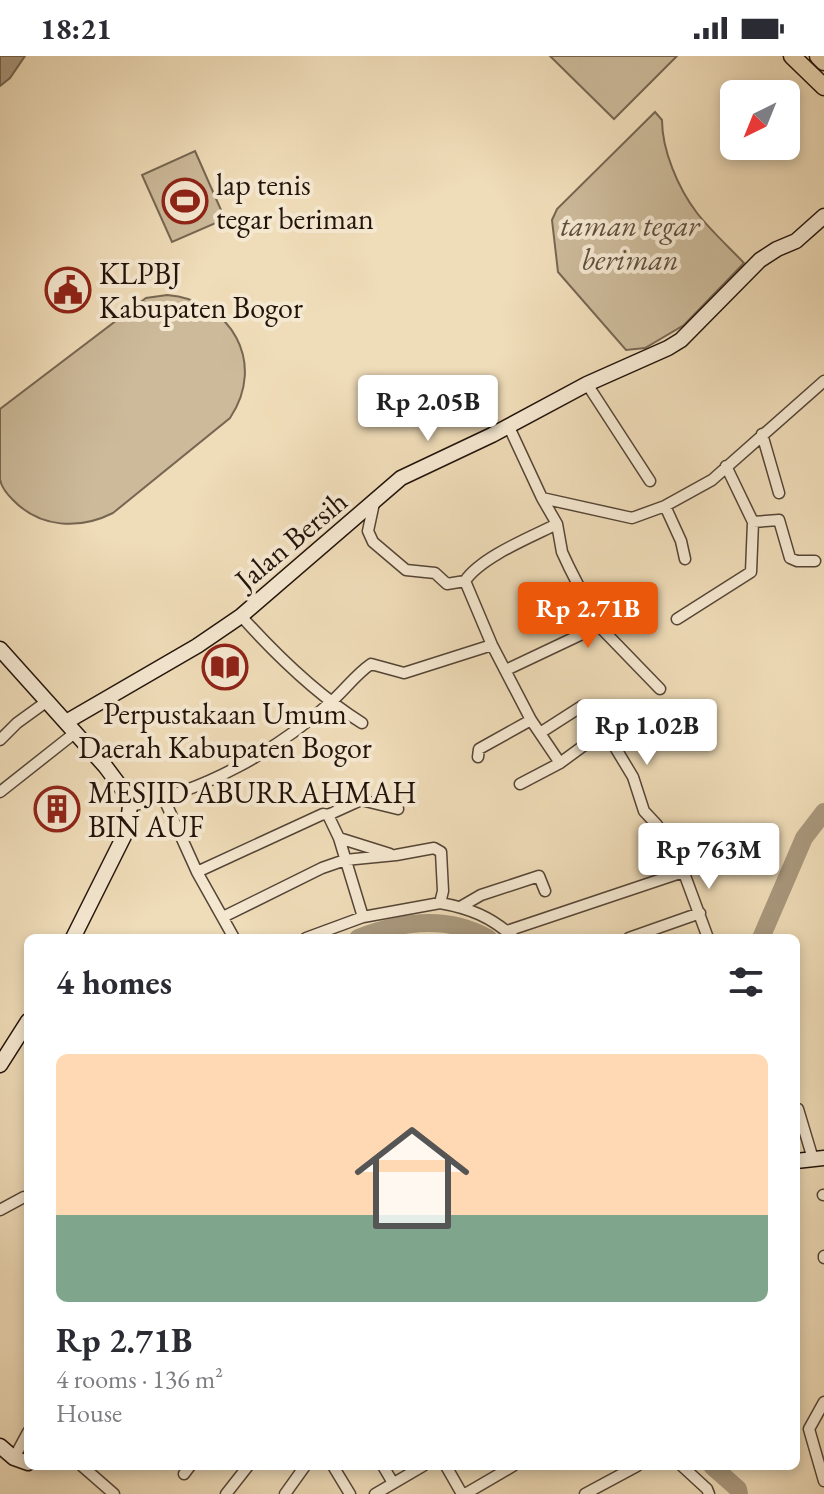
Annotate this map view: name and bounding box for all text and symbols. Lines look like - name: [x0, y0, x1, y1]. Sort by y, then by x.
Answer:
- text: 18:21: [40, 9, 112, 48]
- north arrow: [720, 80, 800, 160]
- map controls: [720, 80, 800, 160]
- place label: lap tenis tegar beriman: [216, 165, 374, 238]
- sports icon: lap tenis tegar beriman: [161, 177, 209, 225]
- park label: taman tegar beriman: [561, 206, 701, 279]
- place label: KLPBJ Kabupaten Bogor: [99, 254, 303, 327]
- public building icon: KLPBJ Kabupaten Bogor: [44, 266, 92, 314]
- pin: Rp 2.05B: [345, 375, 511, 443]
- text: Rp 2.05B: [376, 384, 480, 418]
- street label: Jalan Bersih: [224, 482, 355, 600]
- pin: Rp 2.71B: [505, 582, 671, 650]
- text: Rp 2.71B: [536, 591, 640, 625]
- library icon: Perpustakaan Umum Daerah Kabupaten Bogor: [201, 643, 249, 691]
- place label: Perpustakaan Umum Daerah Kabupaten Bogor: [78, 694, 372, 767]
- pin: Rp 1.02B: [564, 699, 730, 767]
- text: Rp 1.02B: [595, 708, 699, 742]
- place label: MESJID ABURRAHMAH BIN AUF: [88, 773, 417, 846]
- building icon: MESJID ABURRAHMAH BIN AUF: [33, 785, 81, 833]
- pin: Rp 763M: [635, 823, 783, 891]
- text: Rp 763M: [656, 832, 762, 866]
- text: 4 homes: [56, 960, 172, 1004]
- icon: filters: [724, 960, 768, 1004]
- icon: home: [340, 1106, 484, 1250]
- text: Rp 2.71B: [56, 1318, 192, 1362]
- text: 4 rooms · 136 m²: [56, 1362, 223, 1396]
- text: House: [56, 1396, 122, 1430]

